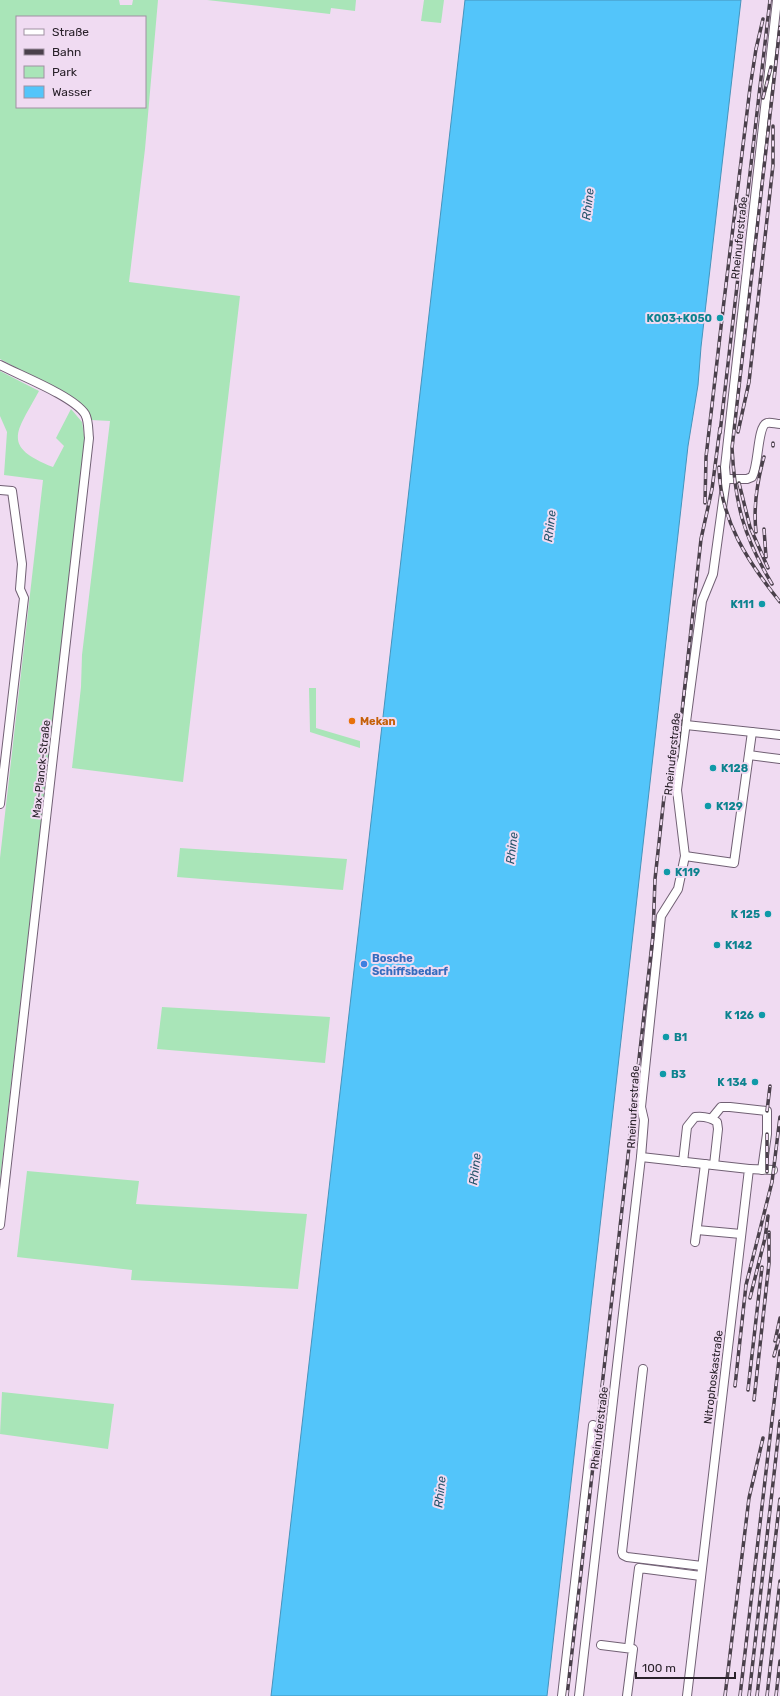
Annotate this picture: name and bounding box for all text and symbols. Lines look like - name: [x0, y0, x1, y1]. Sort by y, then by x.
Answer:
- legend: [16, 16, 146, 108]
- text: Straße: [52, 25, 89, 39]
- text: Bahn: [52, 45, 81, 59]
- text: Park: [52, 65, 78, 79]
- text: Wasser: [52, 85, 92, 99]
- water label: Rhine: [579, 187, 597, 221]
- street label: Rheinuferstraße: [729, 196, 750, 280]
- place label: K003+K050: [647, 312, 712, 325]
- marker: K003+K050: [715, 313, 725, 323]
- water label: Rhine: [541, 509, 559, 543]
- place label: K111: [731, 598, 754, 611]
- marker: K111: [757, 599, 767, 609]
- street label: Rheinuferstraße: [662, 712, 683, 796]
- place label: Mekan: [360, 715, 396, 728]
- marker: Mekan: [347, 716, 357, 726]
- street label: Max-Planck-Straße: [30, 719, 53, 819]
- place label: K128: [721, 762, 748, 775]
- marker: K128: [708, 763, 718, 773]
- place label: K129: [716, 800, 743, 813]
- marker: K129: [703, 801, 713, 811]
- water label: Rhine: [503, 831, 521, 865]
- place label: K119: [675, 866, 700, 879]
- marker: K119: [662, 867, 672, 877]
- place label: K 125: [731, 908, 760, 921]
- marker: K 125: [763, 909, 773, 919]
- place label: K142: [725, 939, 752, 952]
- marker: K142: [712, 940, 722, 950]
- place label: Bosche Schiffsbedarf: [372, 952, 448, 978]
- marker: Bosche Schiffsbedarf: [359, 959, 369, 969]
- place label: K 126: [725, 1009, 754, 1022]
- marker: K 126: [757, 1010, 767, 1020]
- place label: B1: [674, 1031, 687, 1044]
- marker: B1: [661, 1032, 671, 1042]
- street label: Rheinuferstraße: [625, 1065, 642, 1149]
- place label: B3: [671, 1068, 686, 1081]
- marker: B3: [658, 1069, 668, 1079]
- place label: K 134: [717, 1076, 747, 1089]
- marker: K 134: [750, 1077, 760, 1087]
- water label: Rhine: [466, 1152, 484, 1186]
- street label: Nitrophoskastraße: [701, 1329, 726, 1425]
- street label: Rheinuferstraße: [588, 1386, 611, 1470]
- water label: Rhine: [431, 1475, 449, 1509]
- scale bar: [636, 1654, 735, 1680]
- text: 100 m: [642, 1661, 676, 1675]

